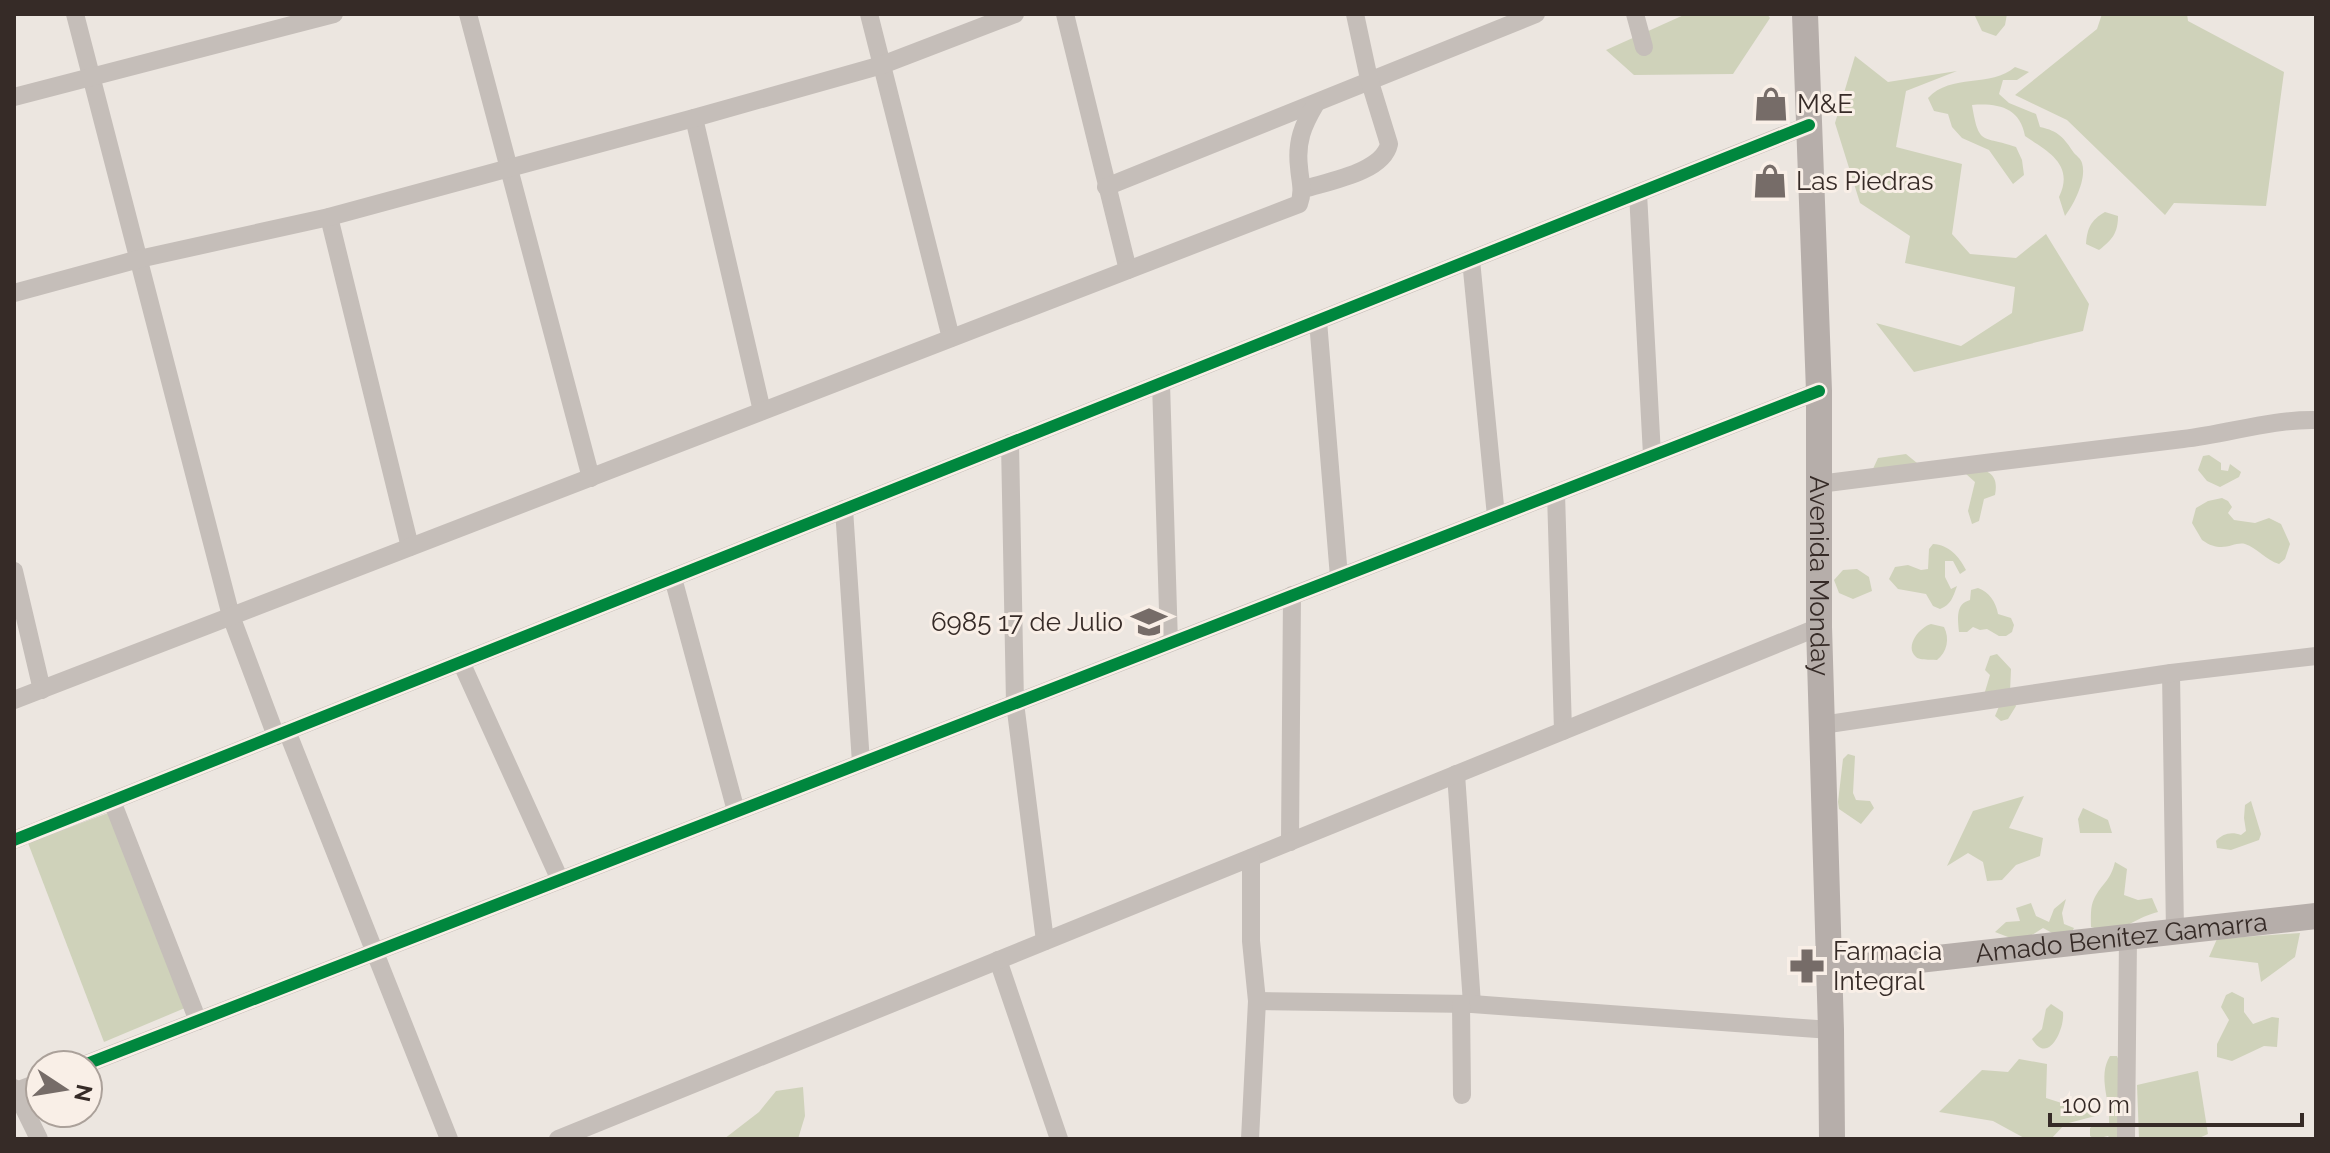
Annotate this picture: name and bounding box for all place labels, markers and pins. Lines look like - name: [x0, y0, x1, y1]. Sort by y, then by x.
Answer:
- shop icon: M&E: [1752, 85, 1790, 123]
- place label: M&E: [1797, 89, 1853, 119]
- shop icon: Las Piedras: [1751, 162, 1789, 200]
- place label: Las Piedras: [1796, 166, 1934, 196]
- school or university icon: 6985 17 de Julio: [1130, 603, 1168, 641]
- place label: 6985 17 de Julio: [931, 607, 1123, 637]
- place label: Farmacia Integral: [1833, 936, 1942, 996]
- pharmacy icon: Farmacia Integral: [1788, 947, 1826, 985]

